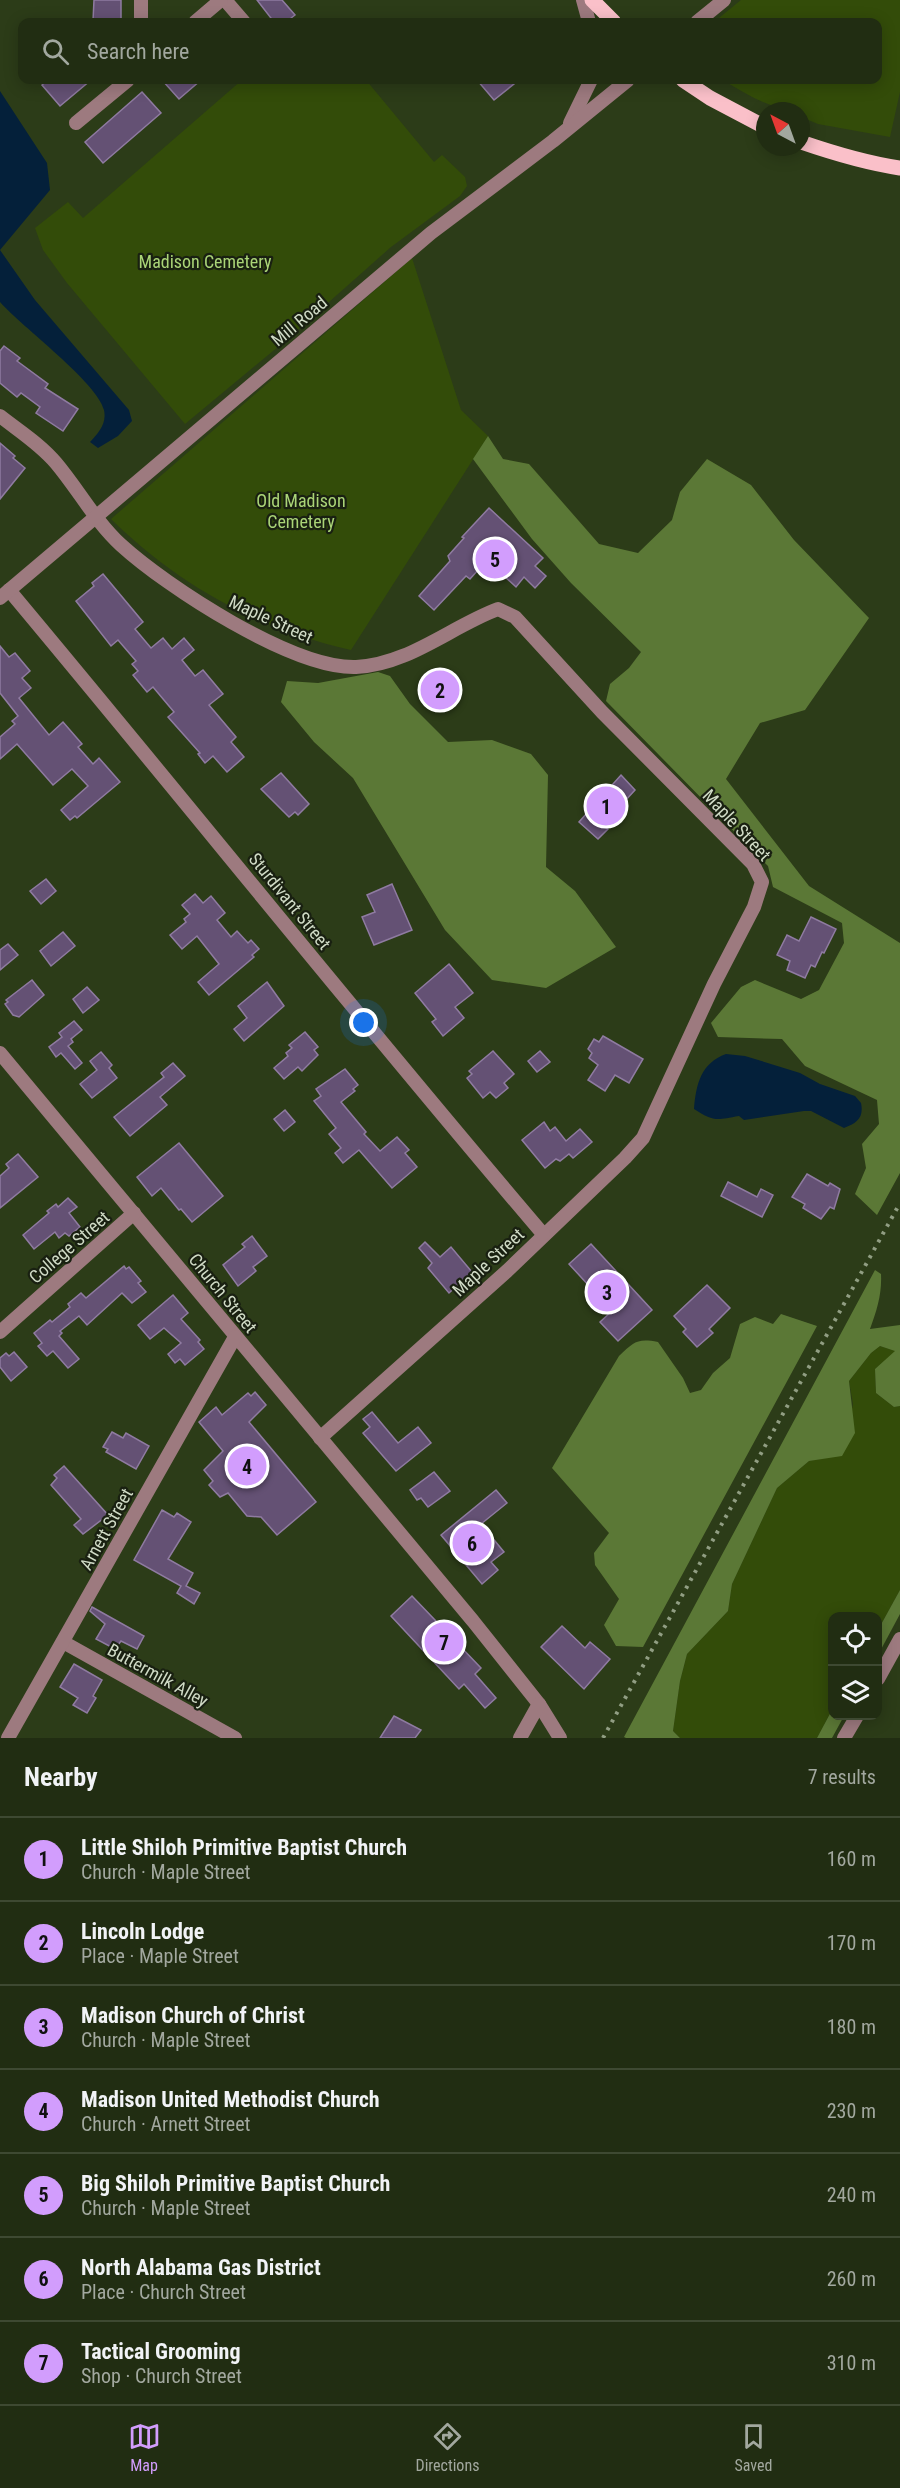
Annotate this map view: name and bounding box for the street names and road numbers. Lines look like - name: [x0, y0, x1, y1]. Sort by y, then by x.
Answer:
- street label: Mill Road: [267, 292, 331, 350]
- street label: Maple Street: [226, 590, 316, 648]
- street label: Maple Street: [699, 785, 775, 865]
- street label: Sturdivant Street: [245, 848, 335, 954]
- street label: College Street: [25, 1206, 113, 1288]
- street label: Maple Street: [448, 1224, 528, 1300]
- street label: Church Street: [185, 1249, 261, 1337]
- street label: Arnett Street: [75, 1485, 137, 1573]
- street label: Buttermilk Alley: [104, 1639, 212, 1711]

